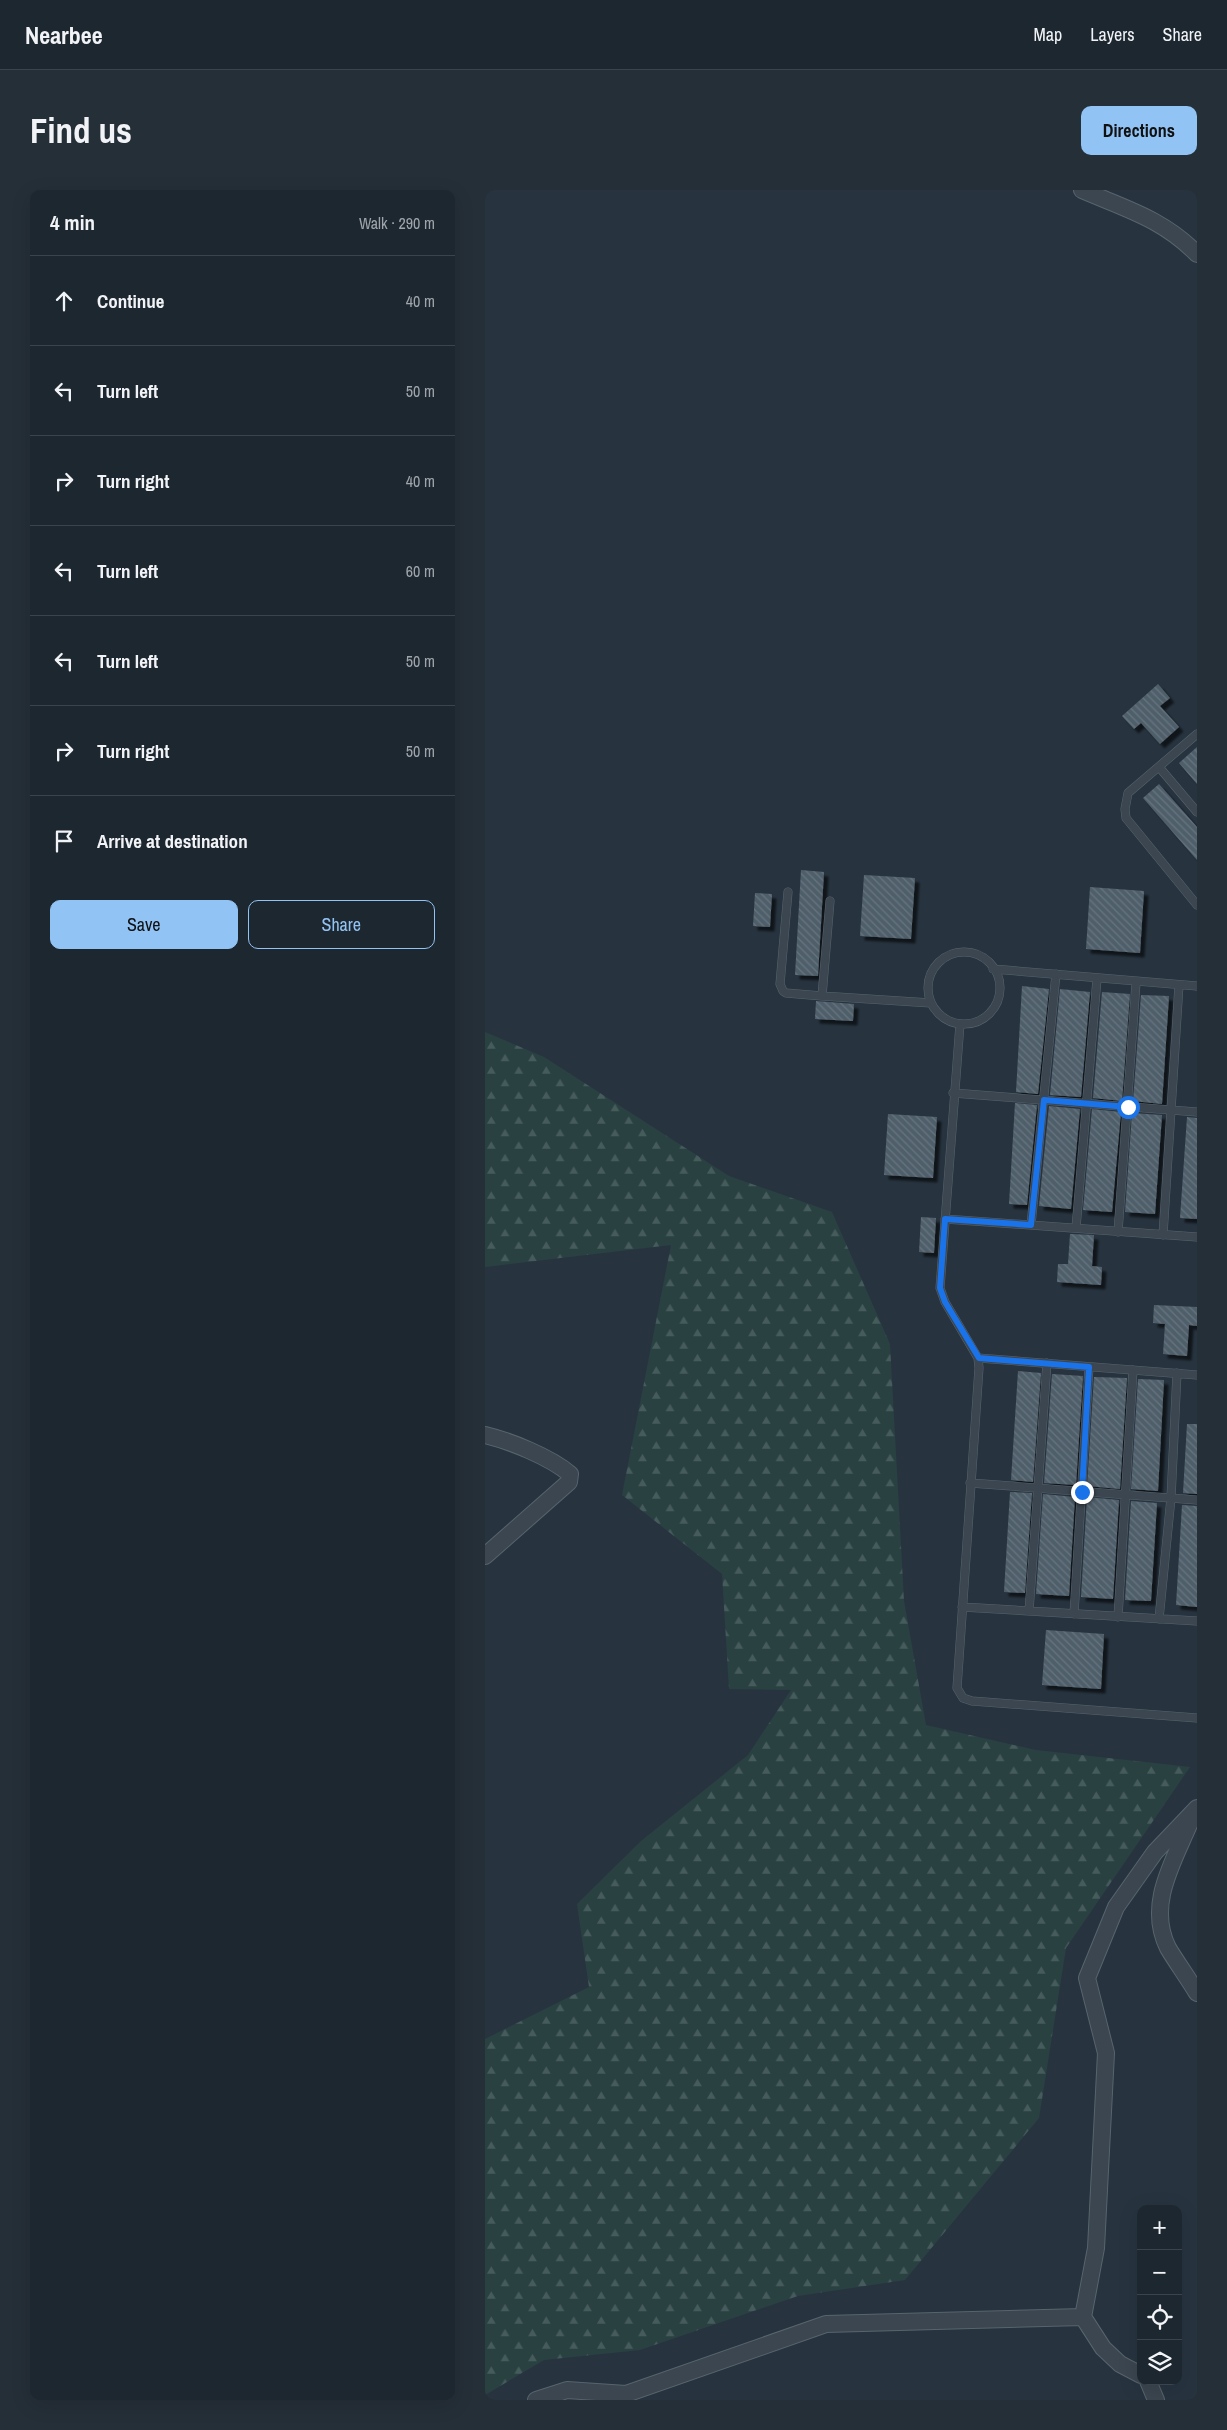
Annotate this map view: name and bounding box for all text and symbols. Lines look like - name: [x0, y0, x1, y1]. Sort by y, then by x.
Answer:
- text: Nearbee: [25, 19, 103, 51]
- text: Map: [1034, 22, 1062, 47]
- text: Layers: [1090, 22, 1135, 47]
- text: Share: [1163, 22, 1202, 47]
- button: Directions: [1081, 106, 1197, 155]
- text: Find us: [30, 107, 132, 154]
- text: 4 min: [50, 208, 95, 237]
- text: Walk · 290 m: [359, 212, 435, 234]
- icon: ahead: [50, 287, 78, 315]
- text: Continue: [97, 288, 165, 314]
- text: 40 m: [406, 290, 435, 312]
- icon: left: [50, 377, 78, 405]
- text: Turn left: [97, 378, 158, 404]
- text: 50 m: [406, 380, 435, 402]
- icon: right: [50, 467, 78, 495]
- text: Turn right: [97, 468, 169, 494]
- text: 40 m: [406, 470, 435, 492]
- icon: left: [50, 557, 78, 585]
- text: Turn left: [97, 558, 158, 584]
- text: 60 m: [406, 560, 435, 582]
- icon: left: [50, 647, 78, 675]
- text: Turn left: [97, 648, 158, 674]
- text: 50 m: [406, 650, 435, 672]
- icon: right: [50, 737, 78, 765]
- text: Turn right: [97, 738, 169, 764]
- text: 50 m: [406, 740, 435, 762]
- icon: arrive: [50, 827, 78, 855]
- text: Arrive at destination: [97, 828, 248, 854]
- button: Save: [50, 900, 238, 949]
- button: Share: [248, 900, 435, 949]
- route start: [1117, 1096, 1140, 1119]
- route end: [1071, 1481, 1094, 1504]
- map controls: [1137, 2205, 1182, 2385]
- button: +: [1137, 2205, 1182, 2250]
- button: −: [1137, 2250, 1182, 2295]
- button: locate: [1137, 2295, 1182, 2340]
- button: layers: [1137, 2340, 1182, 2385]

